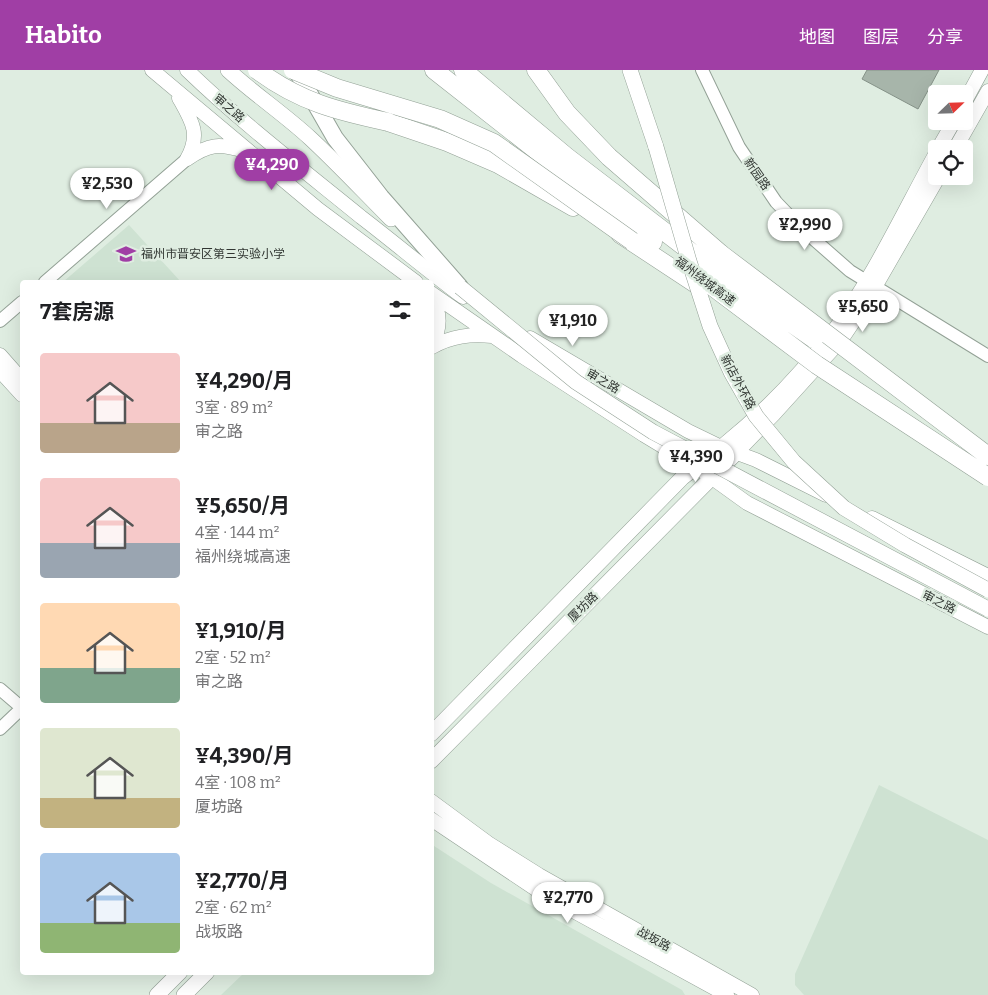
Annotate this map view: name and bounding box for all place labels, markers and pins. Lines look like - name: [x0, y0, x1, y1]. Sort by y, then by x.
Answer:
- pin: ¥4,290: [231, 148, 313, 191]
- pin: ¥2,530: [66, 168, 148, 210]
- pin: ¥2,990: [764, 208, 846, 251]
- school or university icon: 福州市晋安区第三实验小学: [115, 243, 137, 265]
- place label: 福州市晋安区第三实验小学: [141, 247, 285, 261]
- pin: ¥5,650: [822, 290, 904, 333]
- pin: ¥1,910: [532, 304, 614, 347]
- pin: ¥4,390: [655, 440, 737, 483]
- pin: ¥2,770: [527, 882, 609, 924]

